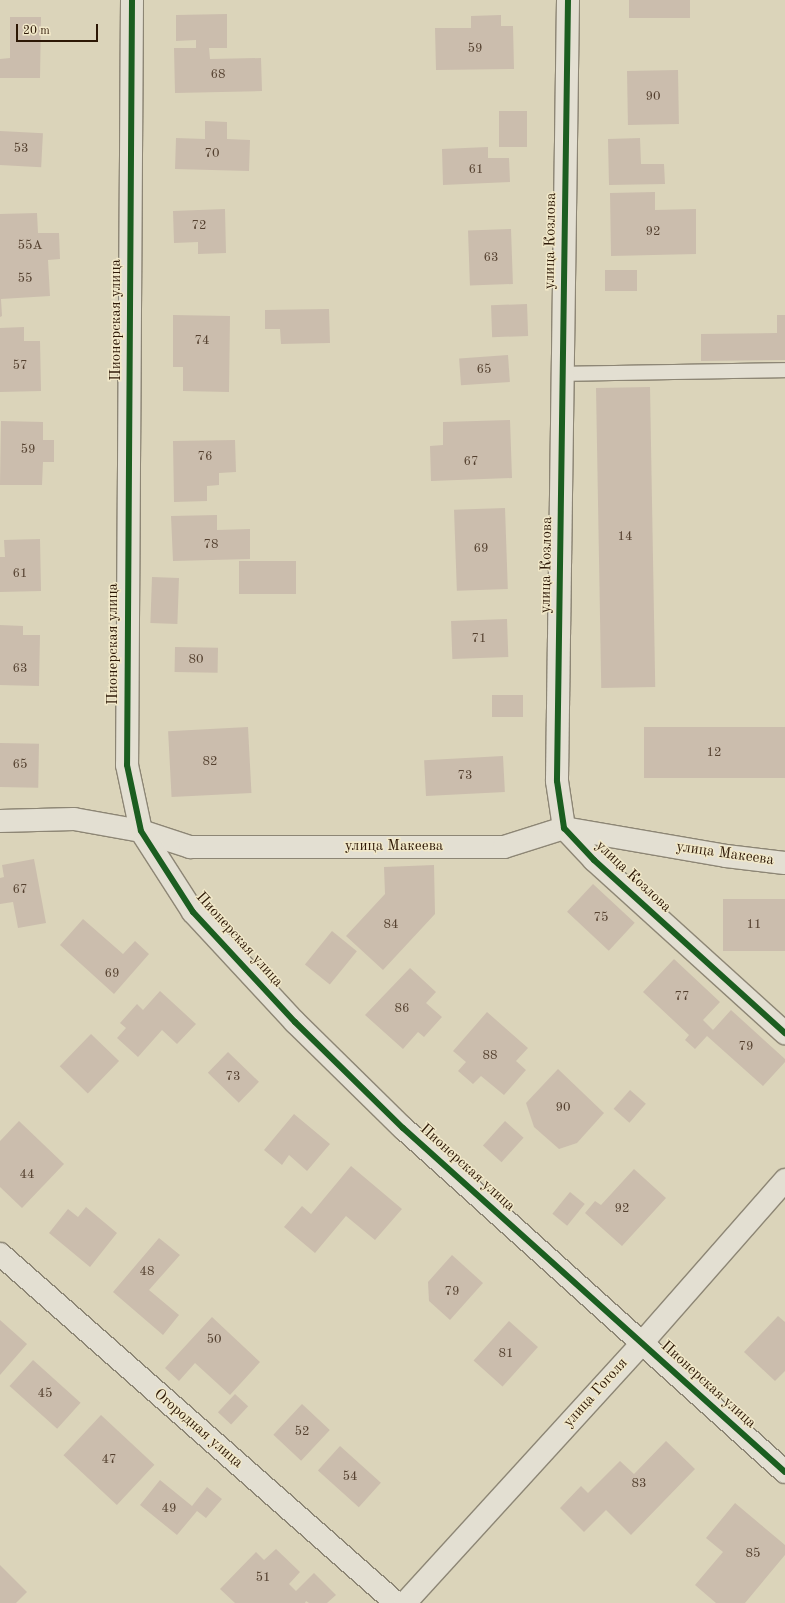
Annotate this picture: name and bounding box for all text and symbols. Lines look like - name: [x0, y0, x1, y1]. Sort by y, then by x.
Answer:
- scale bar: [18, 16, 100, 42]
- text: 20 m: [23, 25, 50, 37]
- house number: 59: [467, 41, 483, 57]
- house number: 68: [210, 67, 226, 83]
- house number: 90: [645, 89, 661, 105]
- house number: 53: [13, 141, 29, 157]
- house number: 70: [204, 146, 220, 162]
- house number: 61: [468, 162, 484, 178]
- street label: улица Козлова: [541, 192, 561, 290]
- house number: 72: [191, 218, 207, 234]
- house number: 92: [645, 224, 661, 240]
- house number: 55А: [17, 238, 43, 254]
- house number: 63: [483, 250, 499, 266]
- street label: Пионерская улица: [108, 259, 126, 381]
- house number: 55: [17, 271, 33, 287]
- house number: 74: [194, 333, 210, 349]
- house number: 57: [12, 358, 28, 374]
- house number: 65: [476, 362, 492, 378]
- house number: 59: [20, 442, 36, 458]
- house number: 76: [197, 449, 213, 465]
- house number: 67: [463, 454, 479, 470]
- street label: улица Козлова: [537, 516, 557, 614]
- house number: 14: [617, 529, 633, 545]
- house number: 78: [203, 537, 219, 553]
- house number: 69: [473, 541, 489, 557]
- house number: 61: [12, 566, 28, 582]
- street label: Пионерская улица: [105, 583, 123, 705]
- house number: 71: [471, 631, 487, 647]
- house number: 80: [188, 652, 204, 668]
- house number: 63: [12, 661, 28, 677]
- house number: 12: [706, 745, 722, 761]
- house number: 82: [202, 754, 218, 770]
- house number: 65: [12, 757, 28, 773]
- house number: 73: [457, 768, 473, 784]
- street label: улица Козлова: [591, 837, 675, 917]
- street label: улица Макеева: [345, 838, 443, 856]
- street label: улица Макеева: [675, 838, 775, 870]
- house number: 67: [12, 882, 28, 898]
- street label: Пионерская улица: [191, 889, 287, 991]
- house number: 75: [593, 910, 609, 926]
- house number: 84: [383, 917, 399, 933]
- house number: 11: [746, 917, 762, 933]
- house number: 69: [104, 966, 120, 982]
- house number: 77: [674, 989, 690, 1005]
- house number: 86: [394, 1001, 410, 1017]
- house number: 79: [738, 1039, 754, 1055]
- house number: 88: [482, 1048, 498, 1064]
- house number: 73: [225, 1069, 241, 1085]
- house number: 90: [555, 1100, 571, 1116]
- street label: Пионерская улица: [416, 1120, 518, 1216]
- house number: 44: [19, 1167, 35, 1183]
- house number: 92: [614, 1201, 630, 1217]
- house number: 48: [139, 1264, 155, 1280]
- house number: 79: [444, 1284, 460, 1300]
- house number: 50: [206, 1332, 222, 1348]
- street label: Пионерская улица: [657, 1337, 759, 1433]
- house number: 81: [498, 1346, 514, 1362]
- street label: улица Гоголя: [560, 1355, 632, 1431]
- house number: 45: [37, 1386, 53, 1402]
- street label: Огородная улица: [150, 1386, 246, 1472]
- house number: 52: [294, 1424, 310, 1440]
- house number: 47: [101, 1452, 117, 1468]
- house number: 54: [342, 1469, 358, 1485]
- house number: 83: [631, 1476, 647, 1492]
- house number: 49: [161, 1501, 177, 1517]
- house number: 85: [745, 1546, 761, 1562]
- house number: 51: [255, 1570, 271, 1586]

